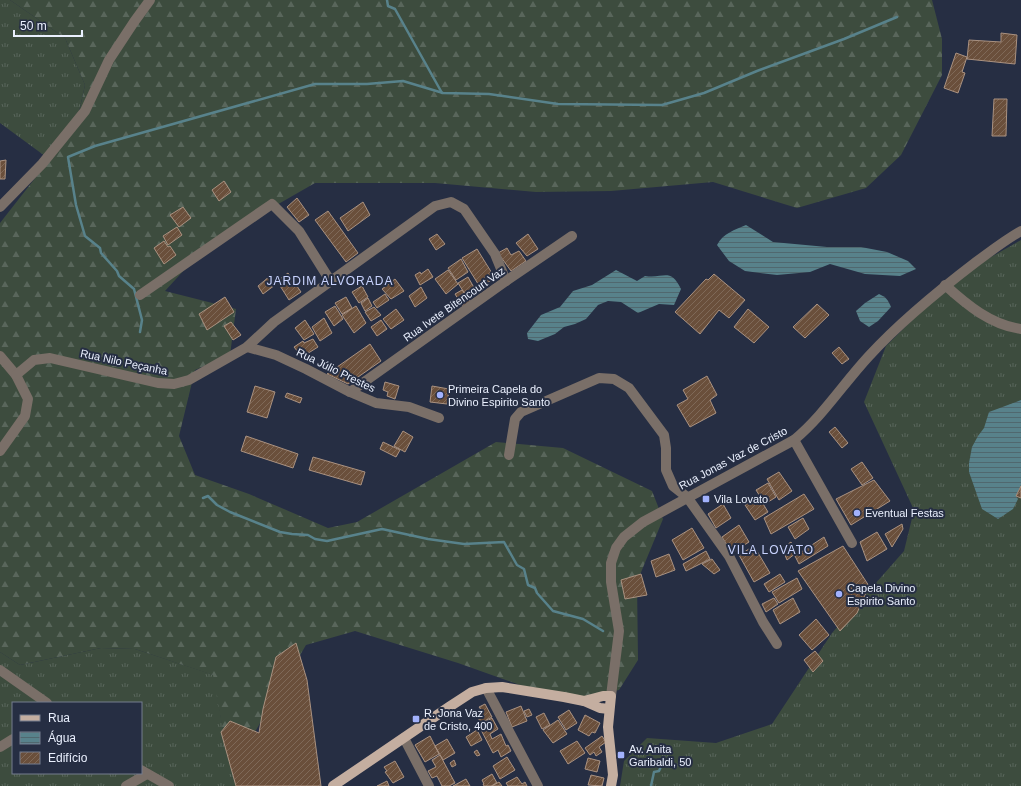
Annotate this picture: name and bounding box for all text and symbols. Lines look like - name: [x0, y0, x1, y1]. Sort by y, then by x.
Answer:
- scale bar: [14, 12, 82, 38]
- text: 50 m: [20, 19, 47, 33]
- street label: Rua Ivete Bitencourt Vaz: [401, 264, 507, 344]
- district label: JARDIM ALVORADA: [267, 274, 393, 288]
- street label: Rua Júlio Prestes: [295, 346, 378, 395]
- street label: Rua Nilo Peçanha: [79, 347, 169, 377]
- place label: Primeira Capela do Divino Espirito Santo: [448, 383, 550, 408]
- marker: Primeira Capela do Divino Espirito Santo: [435, 390, 445, 400]
- street label: Rua Jonas Vaz de Cristo: [677, 424, 789, 492]
- place label: Vila Lovato: [714, 493, 768, 505]
- marker: Vila Lovato: [701, 494, 711, 504]
- place label: Eventual Festas: [865, 507, 944, 519]
- marker: Eventual Festas: [852, 508, 862, 518]
- district label: VILA LOVATO: [728, 543, 814, 557]
- place label: Capela Divino Espirito Santo: [847, 582, 915, 607]
- marker: Capela Divino Espirito Santo: [834, 589, 844, 599]
- legend: [12, 702, 142, 774]
- place label: R. Jona Vaz de Cristo, 400: [424, 707, 492, 732]
- text: Rua: [48, 711, 70, 725]
- marker: R. Jona Vaz de Cristo, 400: [411, 714, 421, 724]
- text: Água: [48, 730, 76, 745]
- place label: Av. Anita Garibaldi, 50: [629, 743, 691, 768]
- marker: Av. Anita Garibaldi, 50: [616, 750, 626, 760]
- text: Edifício: [48, 751, 88, 765]

